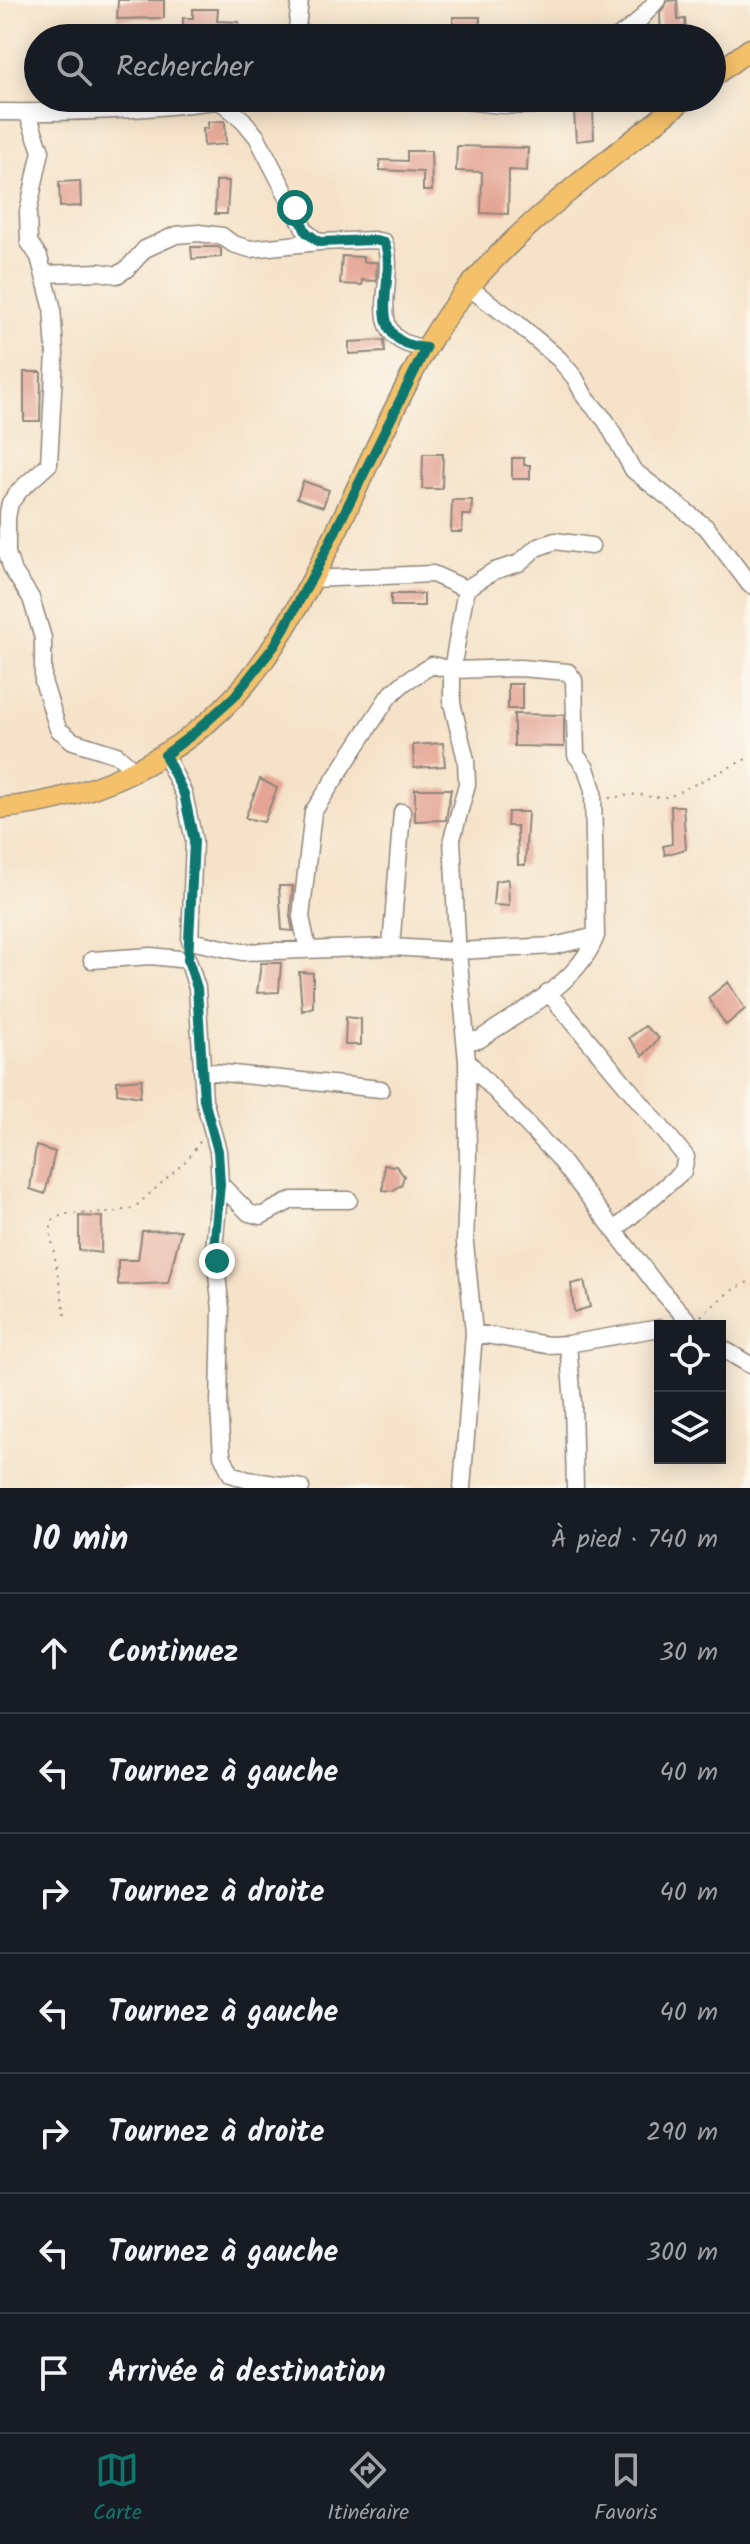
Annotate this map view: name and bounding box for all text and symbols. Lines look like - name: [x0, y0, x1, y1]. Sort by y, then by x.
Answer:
- search box: [24, 24, 726, 112]
- text: Rechercher: [116, 44, 253, 92]
- icon: search: [52, 46, 96, 90]
- route start: [277, 190, 313, 226]
- route end: [199, 1243, 235, 1279]
- map controls: [654, 1320, 726, 1464]
- button: locate: [654, 1320, 726, 1392]
- button: layers: [654, 1392, 726, 1464]
- text: 10 min: [32, 1513, 128, 1567]
- text: À pied · 740 m: [551, 1519, 718, 1561]
- text: Continuez: [108, 1629, 238, 1677]
- icon: ahead: [32, 1631, 76, 1675]
- text: 30 m: [659, 1632, 718, 1674]
- text: Tournez à gauche: [108, 1749, 338, 1797]
- icon: left: [32, 1751, 76, 1795]
- text: 40 m: [660, 1752, 718, 1794]
- text: Tournez à droite: [108, 1869, 324, 1917]
- icon: right: [32, 1871, 76, 1915]
- text: 40 m: [660, 1872, 718, 1914]
- text: Tournez à gauche: [108, 1989, 338, 2037]
- icon: left: [32, 1991, 76, 2035]
- text: 40 m: [660, 1992, 718, 2034]
- text: Tournez à droite: [108, 2109, 324, 2157]
- icon: right: [32, 2111, 76, 2155]
- text: 290 m: [646, 2112, 718, 2154]
- text: Tournez à gauche: [108, 2229, 338, 2277]
- icon: left: [32, 2231, 76, 2275]
- text: 300 m: [646, 2232, 718, 2274]
- text: Arrivée à destination: [108, 2349, 386, 2397]
- icon: arrive: [32, 2351, 76, 2395]
- tab: Carte: [93, 2448, 142, 2531]
- tab: Itinéraire: [327, 2448, 409, 2531]
- tab: Favoris: [594, 2448, 657, 2531]

